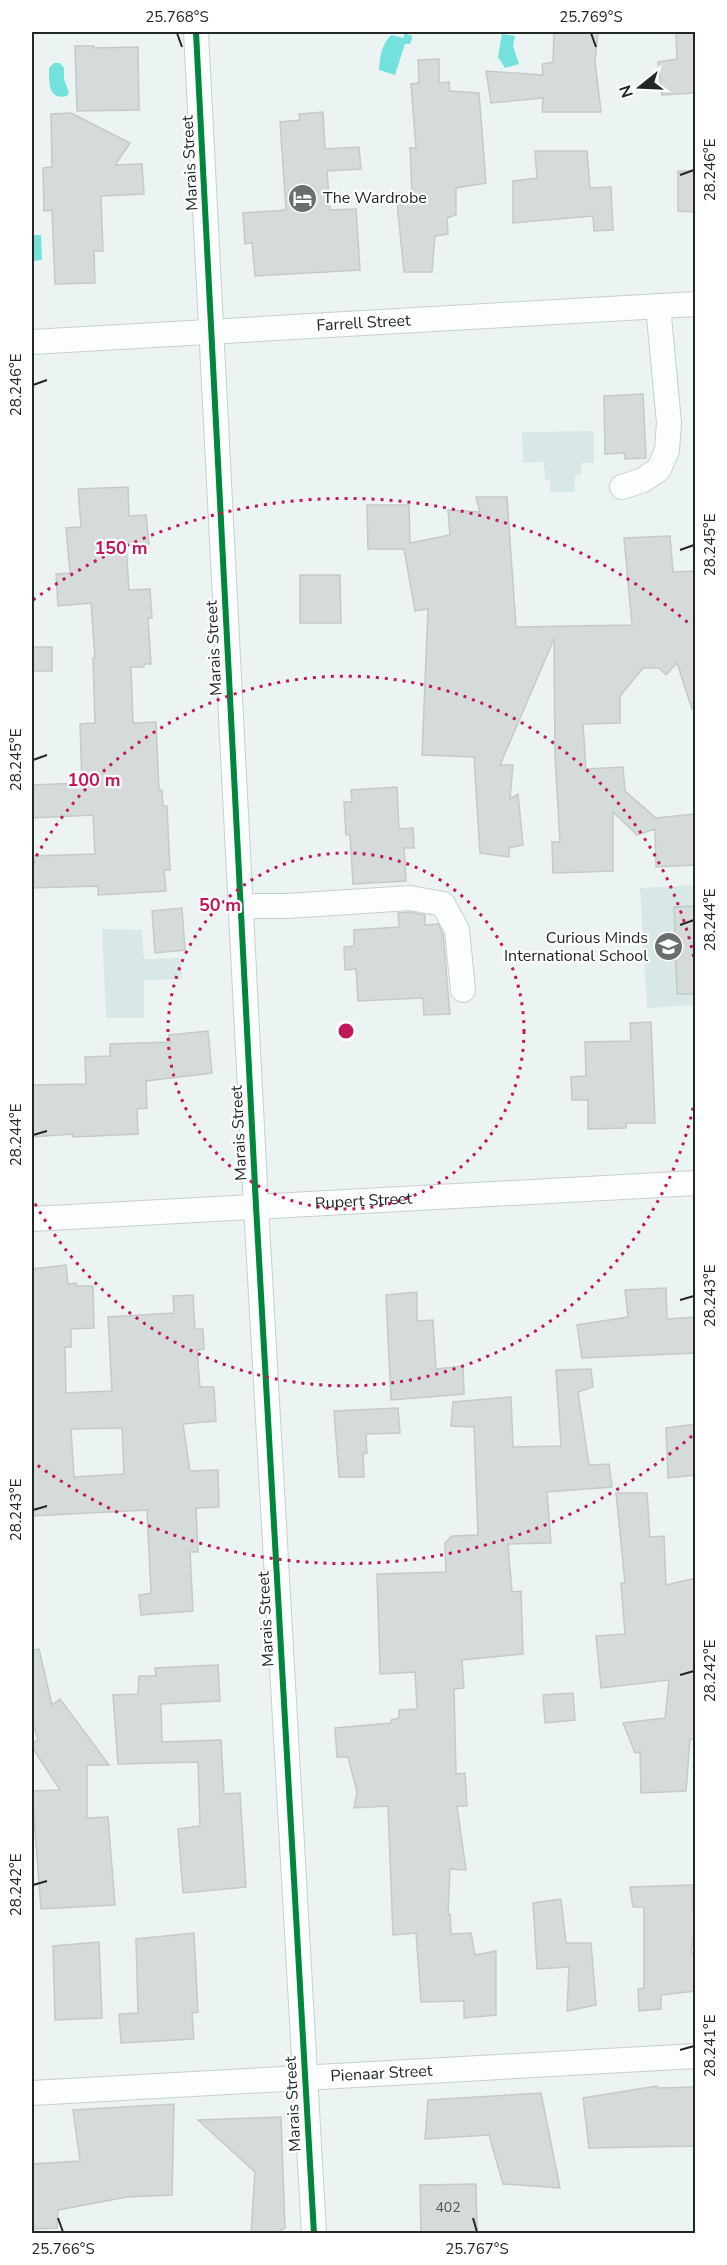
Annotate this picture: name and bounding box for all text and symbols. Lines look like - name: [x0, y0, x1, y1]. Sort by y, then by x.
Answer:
- text: 25.768°S: [145, 7, 209, 27]
- text: 25.769°S: [559, 7, 623, 27]
- north arrow: [610, 57, 670, 117]
- text: N: [614, 82, 639, 100]
- street label: Marais Street: [176, 114, 203, 211]
- text: 28.246°E: [700, 139, 720, 201]
- hotel icon: The Wardrobe: [286, 182, 318, 214]
- place label: The Wardrobe: [323, 187, 427, 209]
- street label: Farrell Street: [316, 309, 411, 337]
- text: 28.246°E: [6, 354, 26, 416]
- text: 28.245°E: [700, 514, 720, 576]
- text: 150 m: [94, 536, 148, 560]
- street label: Marais Street: [200, 599, 227, 696]
- text: 28.245°E: [6, 729, 26, 791]
- text: 100 m: [67, 768, 121, 792]
- text: 28.244°E: [700, 889, 720, 951]
- text: 50 m: [199, 893, 241, 917]
- place label: Curious Minds International School: [504, 927, 648, 967]
- school or university icon: Curious Minds International School: [653, 931, 685, 963]
- centre of rings: [336, 1021, 356, 1041]
- street label: Marais Street: [225, 1084, 252, 1181]
- text: 28.244°E: [6, 1104, 26, 1166]
- street label: Rupert Street: [314, 1187, 413, 1215]
- text: 28.243°E: [700, 1265, 720, 1327]
- text: 28.243°E: [6, 1479, 26, 1541]
- street label: Marais Street: [252, 1570, 279, 1667]
- text: 28.242°E: [700, 1640, 720, 1702]
- text: 28.242°E: [6, 1854, 26, 1916]
- text: 28.241°E: [700, 2015, 720, 2077]
- street label: Marais Street: [279, 2055, 306, 2152]
- street label: Pienaar Street: [330, 2060, 433, 2087]
- house number: 402: [435, 2198, 461, 2217]
- text: 25.766°S: [31, 2239, 95, 2259]
- text: 25.767°S: [445, 2239, 509, 2259]

